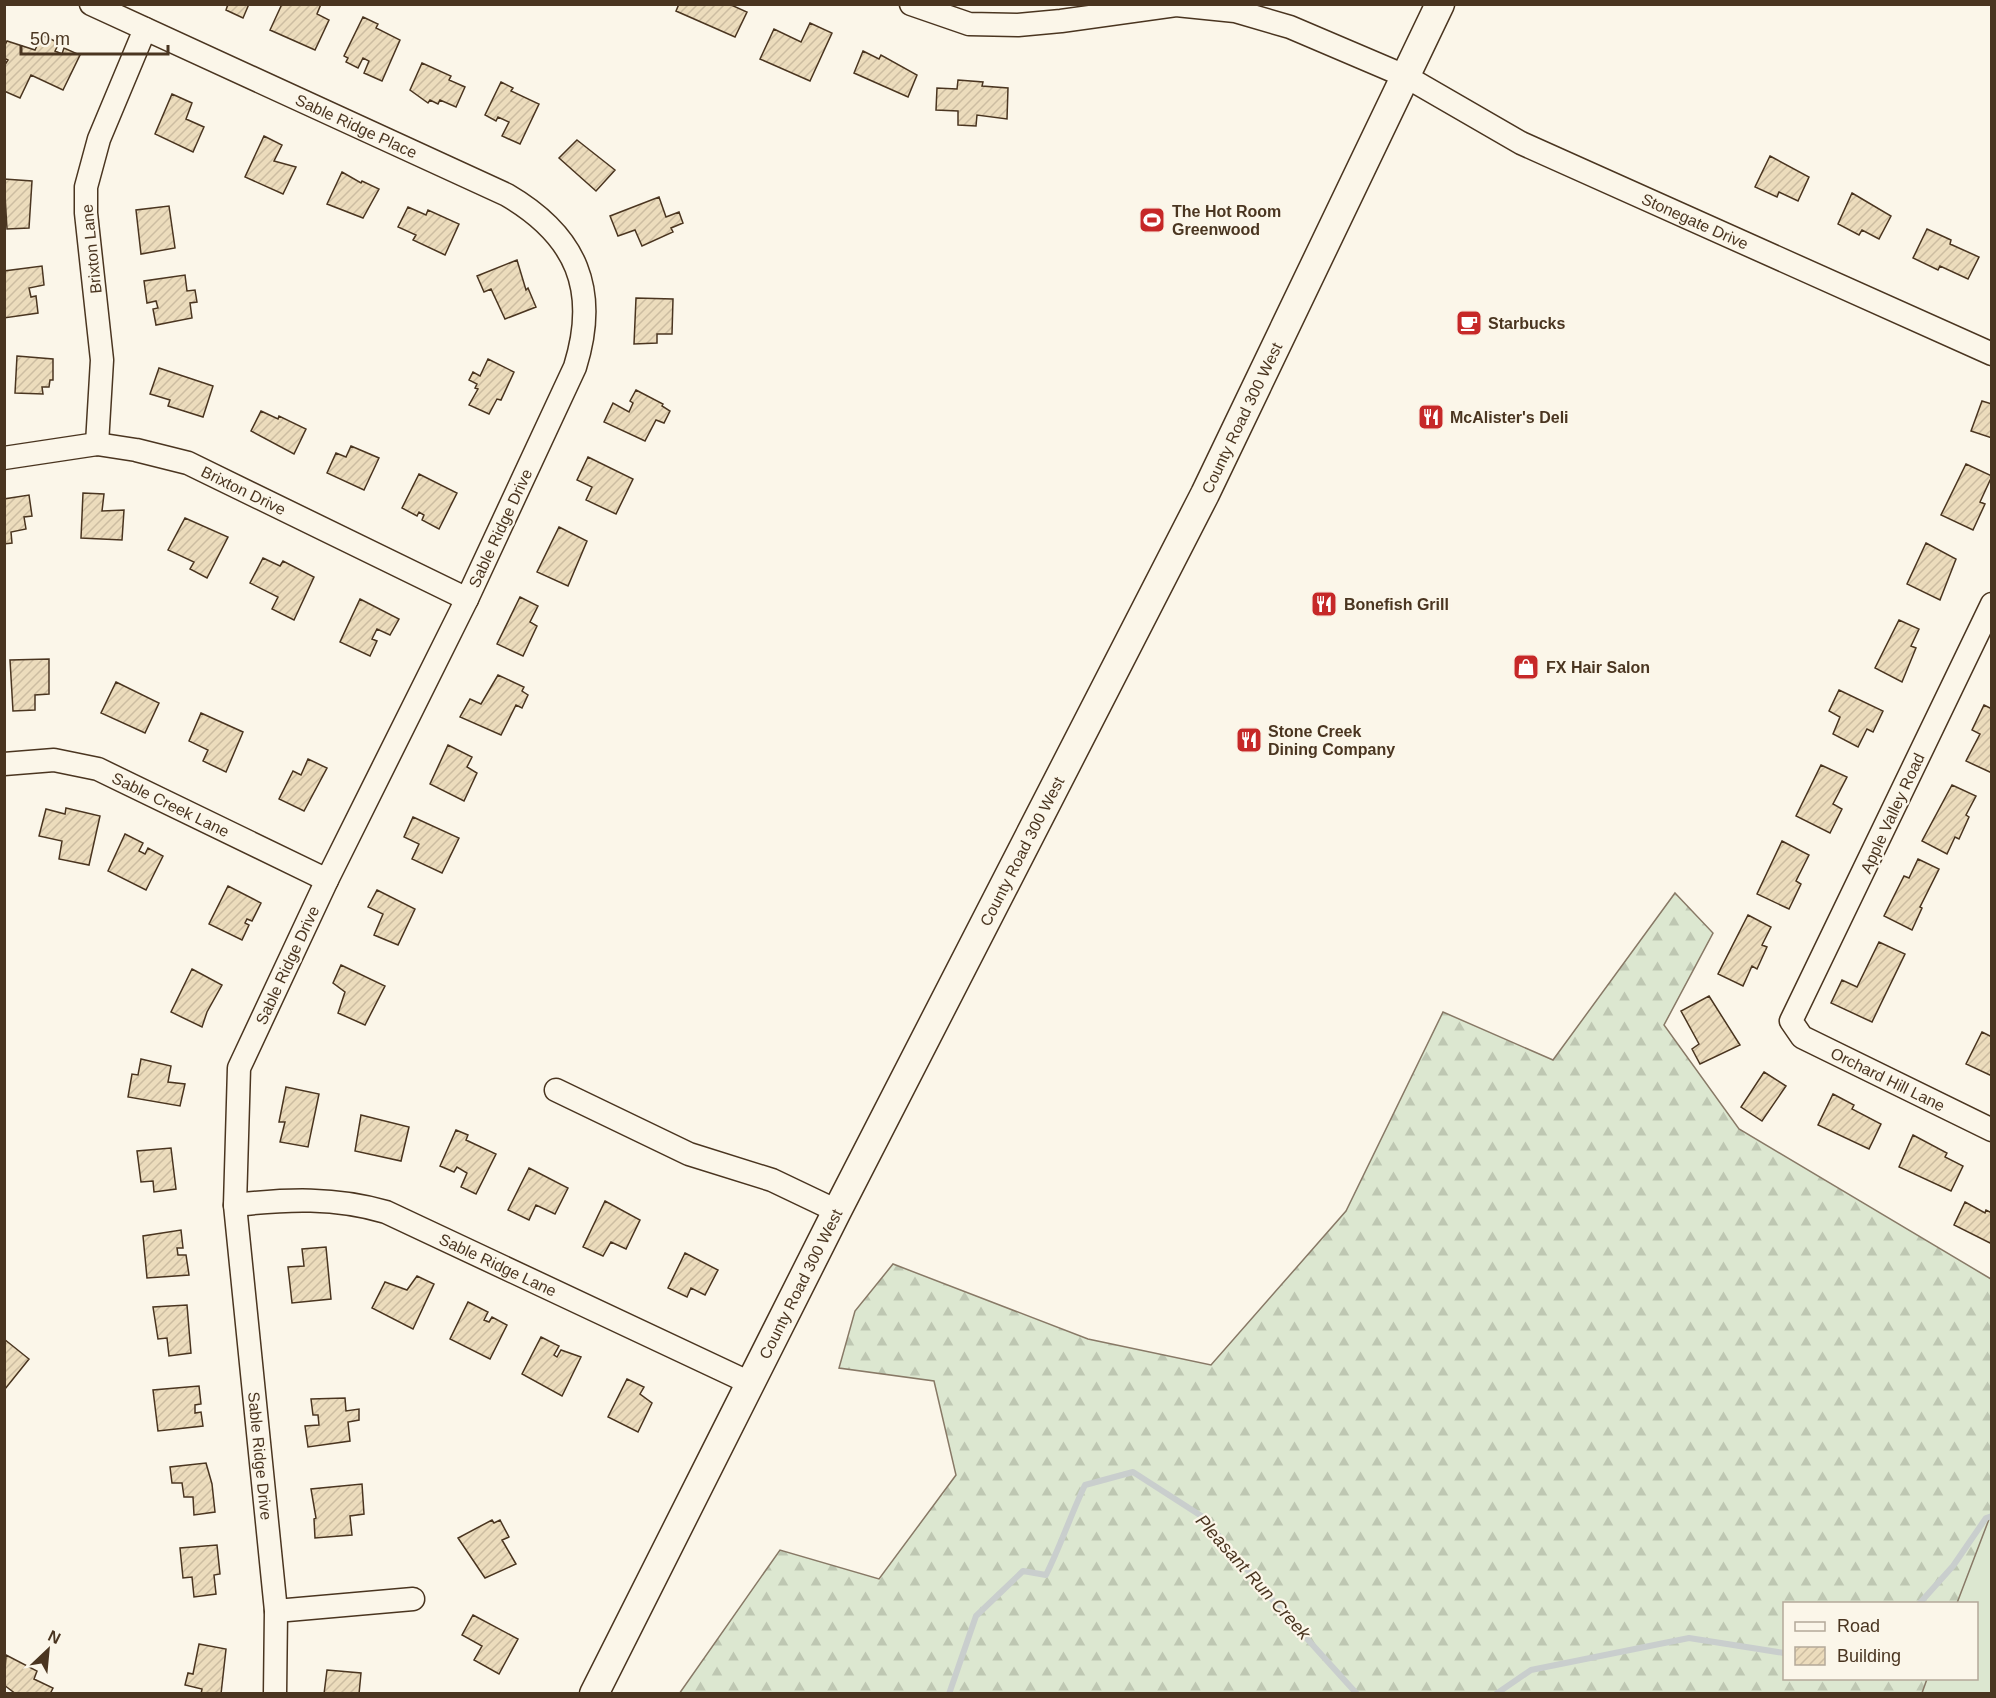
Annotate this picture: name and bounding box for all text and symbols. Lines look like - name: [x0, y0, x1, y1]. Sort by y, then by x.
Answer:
- scale bar: [21, 18, 168, 56]
- text: 50 m: [30, 29, 70, 49]
- street label: Sable Ridge Place: [293, 91, 420, 162]
- street label: Stonegate Drive: [1639, 190, 1751, 253]
- street label: Brixton Lane: [78, 203, 105, 295]
- place label: The Hot Room Greenwood: [1172, 203, 1281, 238]
- sports icon: The Hot Room Greenwood: [1137, 205, 1167, 235]
- cafe icon: Starbucks: [1454, 308, 1484, 338]
- place label: Starbucks: [1488, 315, 1565, 332]
- street label: County Road 300 West: [1199, 339, 1286, 496]
- restaurant icon: McAlister's Deli: [1416, 402, 1446, 432]
- place label: McAlister's Deli: [1450, 409, 1569, 426]
- street label: Brixton Drive: [199, 463, 288, 518]
- street label: Sable Ridge Drive: [466, 466, 535, 590]
- restaurant icon: Bonefish Grill: [1309, 589, 1339, 619]
- place label: Bonefish Grill: [1344, 596, 1449, 613]
- shop icon: FX Hair Salon: [1511, 652, 1541, 682]
- place label: FX Hair Salon: [1546, 659, 1650, 676]
- place label: Stone Creek Dining Company: [1268, 723, 1395, 758]
- restaurant icon: Stone Creek Dining Company: [1234, 725, 1264, 755]
- street label: Apple Valley Road: [1857, 751, 1928, 876]
- street label: Sable Creek Lane: [109, 769, 232, 840]
- street label: County Road 300 West: [977, 774, 1068, 929]
- street label: Sable Ridge Drive: [253, 903, 322, 1027]
- street label: Orchard Hill Lane: [1828, 1044, 1947, 1115]
- street label: County Road 300 West: [756, 1206, 846, 1362]
- street label: Sable Ridge Lane: [437, 1230, 559, 1300]
- street label: Sable Ridge Drive: [245, 1391, 275, 1521]
- water label: Pleasant Run Creek: [1192, 1510, 1315, 1644]
- legend: [1783, 1602, 1978, 1680]
- text: Road: [1837, 1616, 1880, 1636]
- north arrow: [18, 1620, 78, 1680]
- text: N: [45, 1627, 63, 1647]
- text: Building: [1837, 1646, 1901, 1666]

